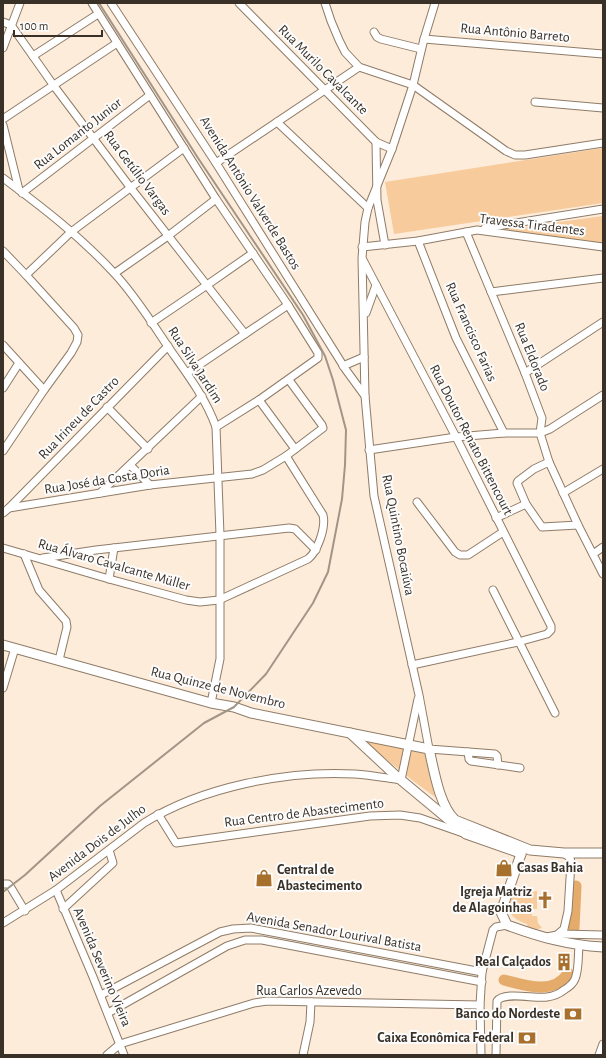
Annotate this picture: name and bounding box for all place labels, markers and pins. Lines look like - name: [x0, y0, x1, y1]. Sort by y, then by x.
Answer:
- shop icon: Casas Bahia: [494, 858, 514, 878]
- place label: Casas Bahia: [517, 861, 584, 875]
- place label: Central de Abastecimento: [277, 863, 362, 893]
- shop icon: Central de Abastecimento: [254, 868, 274, 888]
- place label: Igreja Matriz de Alagoinhas: [452, 885, 532, 915]
- church icon: Igreja Matriz de Alagoinhas: [535, 890, 555, 910]
- building icon: Real Calçados: [554, 952, 574, 972]
- place label: Real Calçados: [475, 955, 551, 969]
- bank icon: Banco do Nordeste: [563, 1004, 583, 1024]
- place label: Banco do Nordeste: [455, 1007, 560, 1021]
- bank icon: Caixa Econômica Federal: [517, 1028, 537, 1048]
- place label: Caixa Econômica Federal: [377, 1031, 514, 1045]

